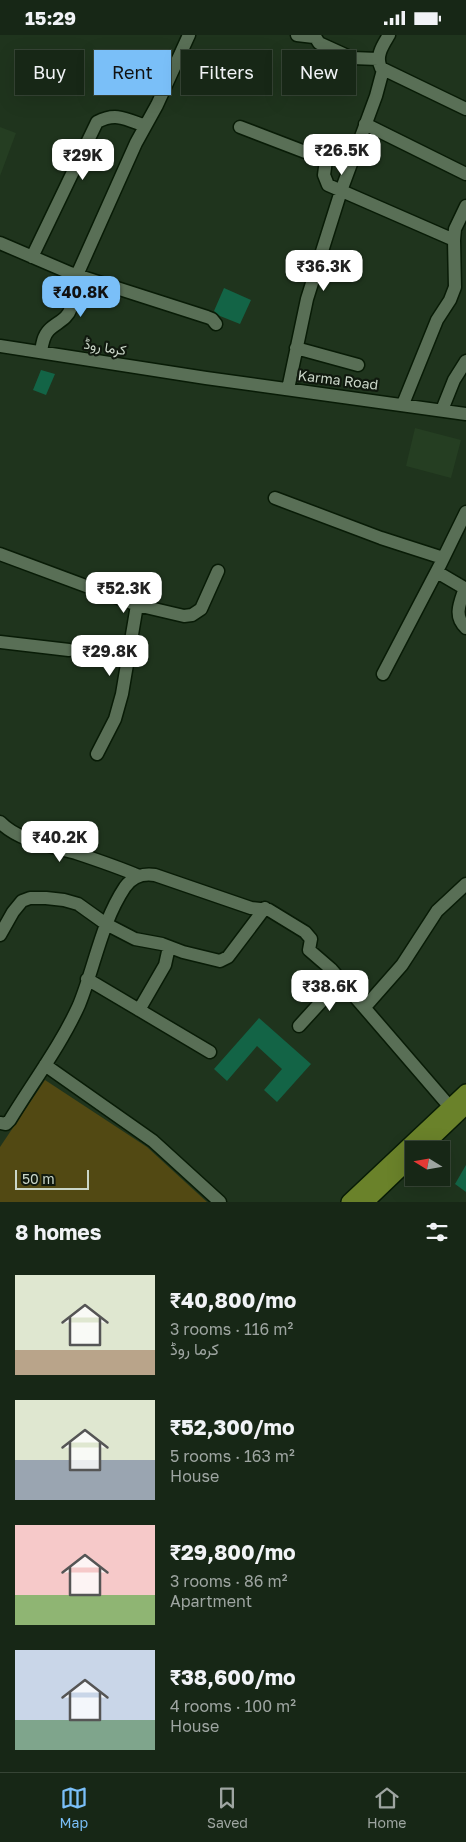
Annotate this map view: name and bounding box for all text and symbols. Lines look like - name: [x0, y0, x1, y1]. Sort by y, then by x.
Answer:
- text: 15:29: [25, 6, 76, 29]
- chip: Buy: [15, 50, 84, 95]
- chip: Rent: [94, 50, 171, 95]
- chip: Filters: [181, 50, 272, 95]
- chip: New: [282, 50, 356, 95]
- pin: ₹26.5K: [301, 133, 383, 176]
- pin: ₹29K: [53, 139, 113, 181]
- text: ₹26.5K: [315, 140, 369, 160]
- text: ₹29K: [63, 145, 103, 165]
- pin: ₹36.3K: [283, 249, 365, 292]
- text: ₹36.3K: [297, 256, 351, 276]
- pin: ₹40.8K: [40, 275, 122, 318]
- text: ₹40.8K: [53, 282, 109, 302]
- street label: کرما روڈ: [83, 335, 127, 359]
- street label: Karma Road: [297, 366, 379, 393]
- pin: ₹52.3K: [83, 571, 165, 614]
- text: ₹52.3K: [97, 578, 151, 598]
- pin: ₹29.8K: [69, 635, 151, 677]
- text: ₹29.8K: [82, 641, 138, 661]
- pin: ₹40.2K: [19, 821, 101, 863]
- text: ₹40.2K: [32, 827, 88, 847]
- pin: ₹38.6K: [289, 969, 371, 1012]
- text: ₹38.6K: [302, 976, 358, 996]
- north arrow: [405, 1141, 450, 1186]
- map controls: [405, 1141, 450, 1186]
- scale bar: [15, 1167, 89, 1190]
- text: 50 m: [22, 1170, 55, 1187]
- icon: filters: [423, 1218, 451, 1246]
- text: 8 homes: [15, 1219, 102, 1245]
- text: ₹40,800/mo: [170, 1287, 296, 1313]
- icon: home: [55, 1295, 115, 1355]
- text: 3 rooms · 116 m²: [170, 1319, 293, 1339]
- text: کرما روڈ: [170, 1339, 219, 1359]
- text: ₹52,300/mo: [170, 1414, 295, 1440]
- icon: home: [55, 1420, 115, 1480]
- text: 5 rooms · 163 m²: [170, 1446, 295, 1466]
- text: House: [170, 1466, 219, 1486]
- text: ₹29,800/mo: [170, 1539, 296, 1565]
- icon: home: [55, 1545, 115, 1605]
- text: 3 rooms · 86 m²: [170, 1571, 287, 1591]
- text: Apartment: [170, 1591, 252, 1611]
- text: ₹38,600/mo: [170, 1664, 296, 1690]
- icon: home: [55, 1670, 115, 1730]
- text: 4 rooms · 100 m²: [170, 1696, 296, 1716]
- text: House: [170, 1716, 219, 1736]
- tab: Map: [59, 1784, 88, 1831]
- tab: Saved: [207, 1784, 248, 1831]
- tab: Home: [367, 1784, 406, 1831]

